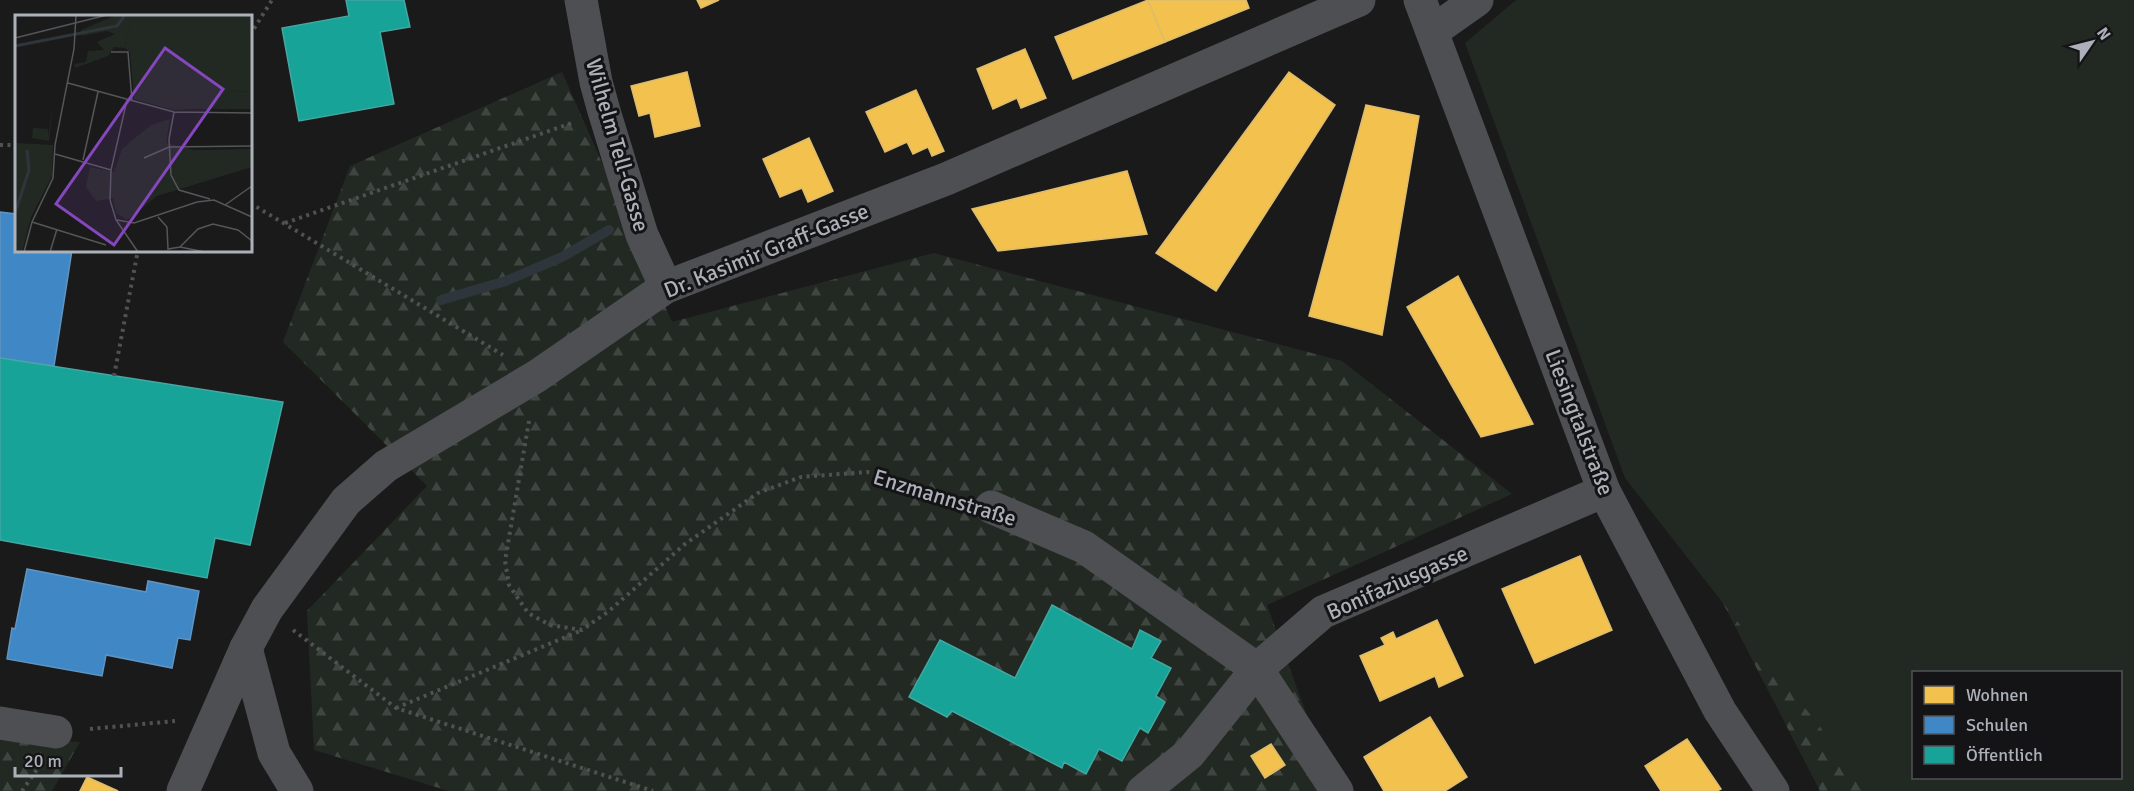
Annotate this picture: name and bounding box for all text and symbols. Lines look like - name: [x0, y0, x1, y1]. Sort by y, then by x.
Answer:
- north arrow: [2062, 12, 2122, 72]
- inset map: [15, 15, 252, 252]
- text: N: [2092, 24, 2115, 44]
- street label: Wilhelm Tell-Gasse: [580, 56, 655, 235]
- street label: Dr. Kasimir Graff-Gasse: [660, 197, 873, 304]
- street label: Liesingtalstraße: [1539, 346, 1620, 499]
- street label: Enzmannstraße: [870, 463, 1020, 532]
- street label: Bonifaziusgasse: [1322, 539, 1472, 626]
- legend: [1912, 671, 2122, 779]
- text: Wohnen: [1966, 684, 2028, 706]
- text: Schulen: [1966, 714, 2028, 736]
- scale bar: [15, 740, 122, 778]
- text: Öffentlich: [1966, 744, 2043, 766]
- text: 20 m: [24, 750, 62, 772]

